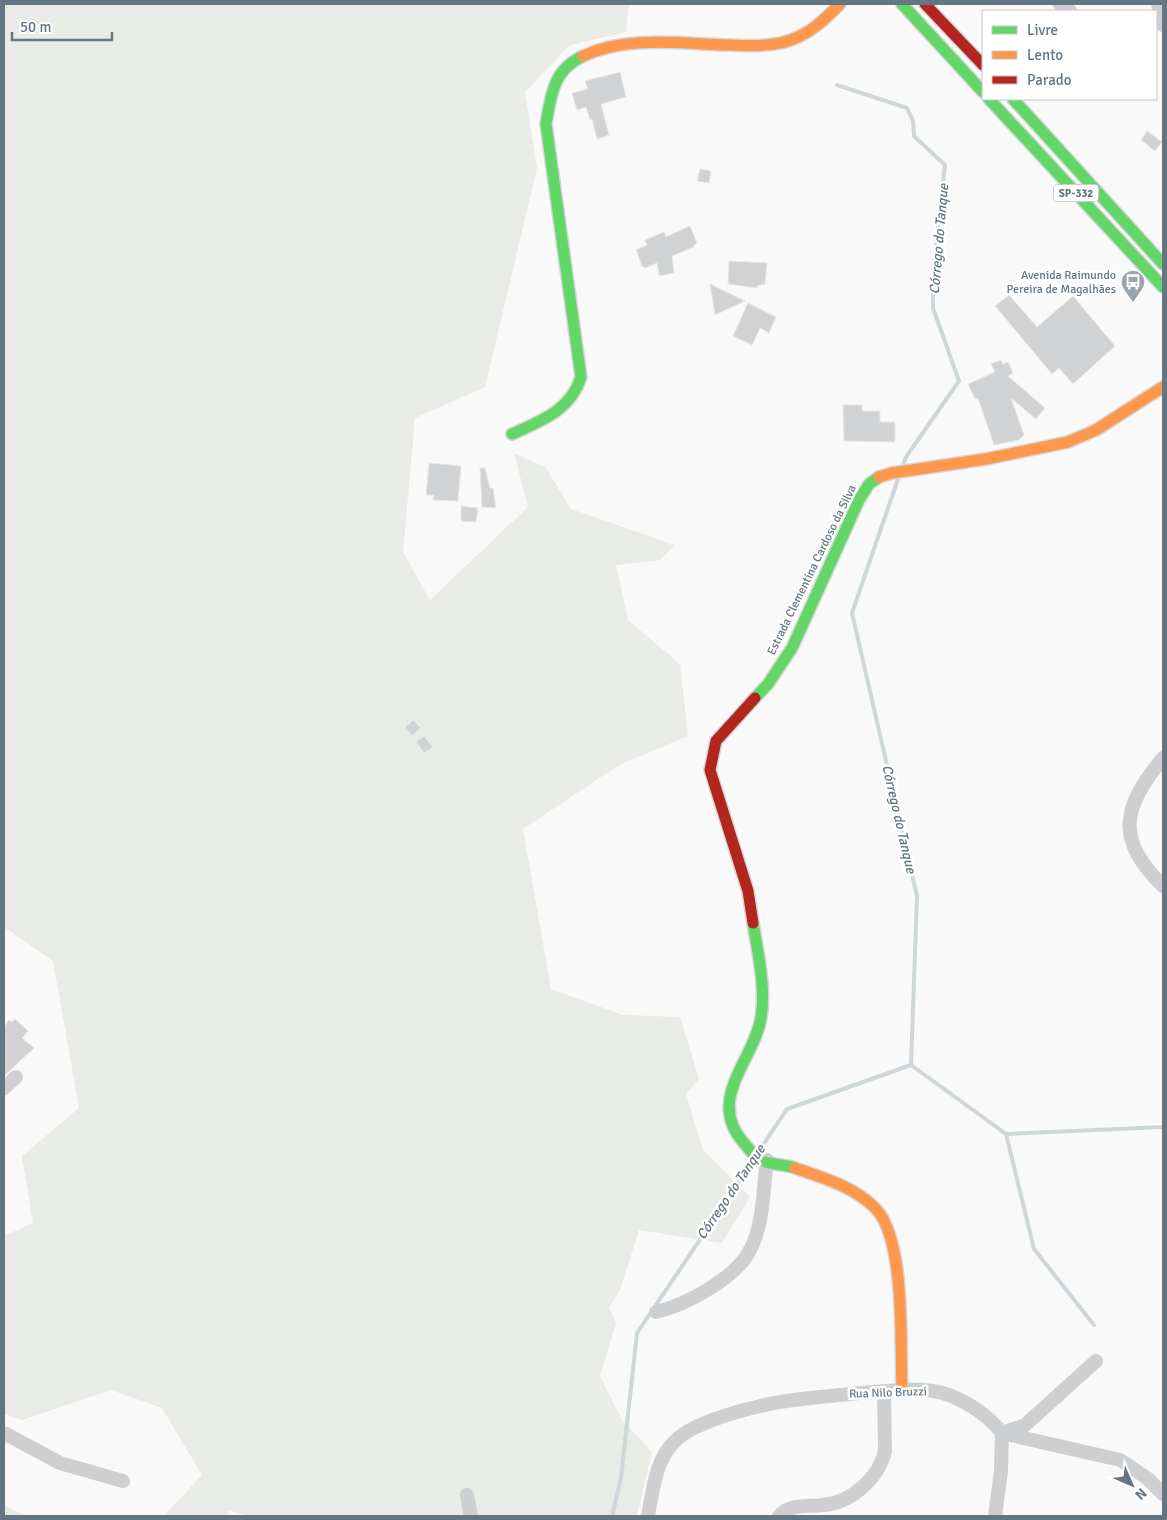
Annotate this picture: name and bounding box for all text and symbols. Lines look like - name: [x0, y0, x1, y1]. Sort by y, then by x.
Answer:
- scale bar: [12, 10, 112, 42]
- legend: [982, 10, 1157, 100]
- text: 50 m: [20, 18, 51, 36]
- text: Livre: [1027, 21, 1058, 39]
- text: Lento: [1027, 46, 1063, 64]
- text: Parado: [1027, 71, 1072, 89]
- water label: Córrego do Tanque: [926, 182, 952, 295]
- road number: SP-332: [1054, 184, 1098, 202]
- place label: Avenida Raimundo Pereira de Magalhães: [1007, 268, 1116, 297]
- bus stop icon: Avenida Raimundo Pereira de Magalhães: [1120, 269, 1146, 303]
- street label: Estrada Clementina Cardoso da Silva: [764, 482, 860, 658]
- water label: Córrego do Tanque: [878, 763, 920, 876]
- water label: Córrego do Tanque: [693, 1140, 770, 1243]
- street label: Rua Nilo Bruzzi: [849, 1384, 927, 1402]
- north arrow: [1107, 1460, 1157, 1510]
- text: N: [1131, 1484, 1150, 1503]

